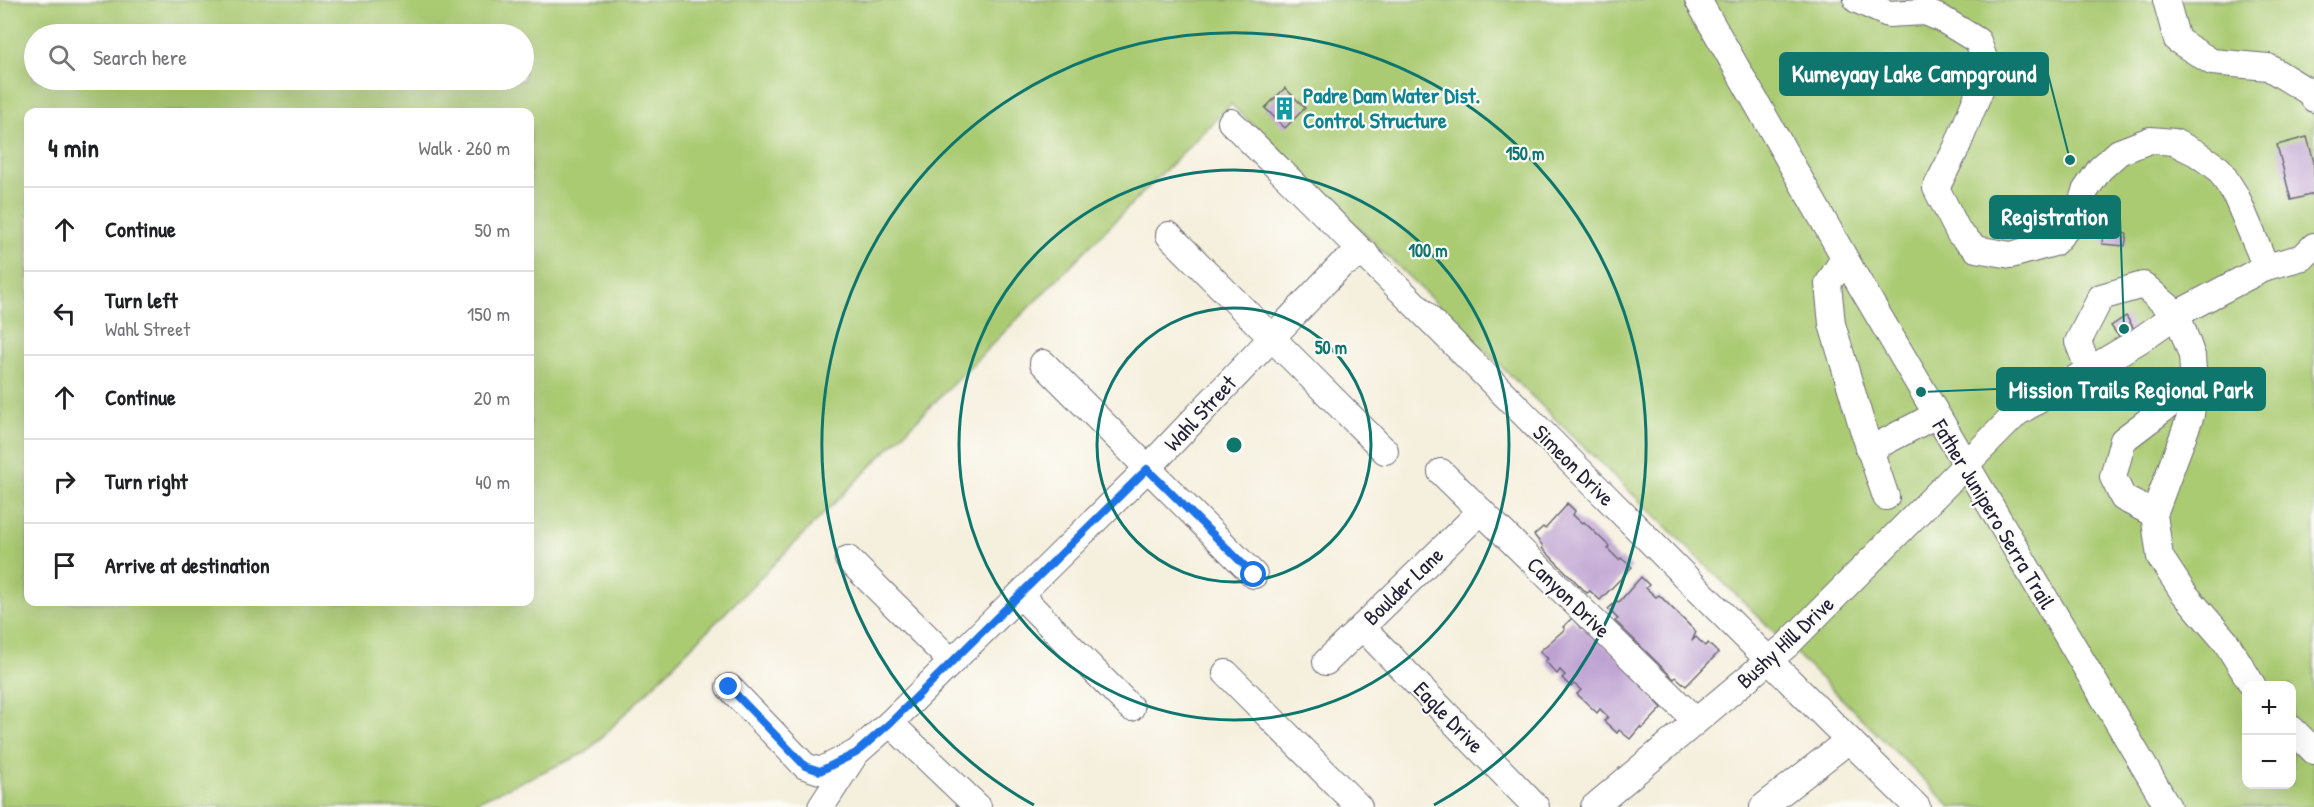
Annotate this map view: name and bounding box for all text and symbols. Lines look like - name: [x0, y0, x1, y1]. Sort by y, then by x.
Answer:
- search box: [24, 24, 534, 90]
- icon: search: [45, 41, 78, 74]
- text: Search here: [93, 42, 187, 72]
- callout: Kumeyaay Lake Campground: [1780, 53, 2048, 95]
- text: Kumeyaay Lake Campground: [1792, 57, 2037, 90]
- place label: Padre Dam Water Dist. Control Structure: [1303, 80, 1481, 135]
- building icon: Padre Dam Water Dist. Control Structure: [1272, 95, 1298, 121]
- text: 4 min: [48, 130, 99, 165]
- text: Walk · 260 m: [419, 134, 510, 161]
- text: 150 m: [1506, 141, 1544, 166]
- callout: Registration: [1990, 196, 2120, 238]
- text: Registration: [2002, 200, 2109, 233]
- icon: ahead: [48, 213, 81, 246]
- text: Continue: [105, 214, 176, 244]
- text: 50 m: [474, 216, 510, 243]
- text: 100 m: [1408, 238, 1448, 263]
- text: Turn left: [105, 285, 178, 315]
- icon: left: [48, 297, 81, 330]
- text: 150 m: [467, 300, 510, 327]
- text: Wahl Street: [105, 315, 190, 342]
- text: 50 m: [1315, 335, 1347, 360]
- street label: Wahl Street: [1157, 368, 1243, 457]
- callout: Mission Trails Regional Park: [1997, 368, 2265, 410]
- text: Mission Trails Regional Park: [2009, 373, 2253, 406]
- icon: ahead: [48, 381, 81, 414]
- text: Continue: [105, 382, 176, 412]
- text: 20 m: [473, 384, 510, 411]
- street label: Father Junipero Serra Trail: [1925, 413, 2063, 614]
- street label: Simeon Drive: [1527, 418, 1622, 513]
- centre of rings: [1224, 435, 1244, 455]
- icon: right: [48, 465, 81, 498]
- text: Turn right: [105, 466, 188, 496]
- text: 40 m: [475, 468, 510, 495]
- street label: Boulder Lane: [1356, 540, 1450, 632]
- icon: arrive: [48, 549, 81, 582]
- text: Arrive at destination: [105, 550, 270, 580]
- street label: Canyon Drive: [1521, 550, 1617, 644]
- route start: [1240, 561, 1266, 587]
- street label: Bushy Hill Drive: [1730, 589, 1840, 695]
- route end: [715, 673, 741, 699]
- street label: Eagle Drive: [1407, 674, 1491, 760]
- map controls: [2242, 681, 2296, 789]
- button: +: [2242, 681, 2296, 735]
- button: −: [2242, 735, 2296, 789]

